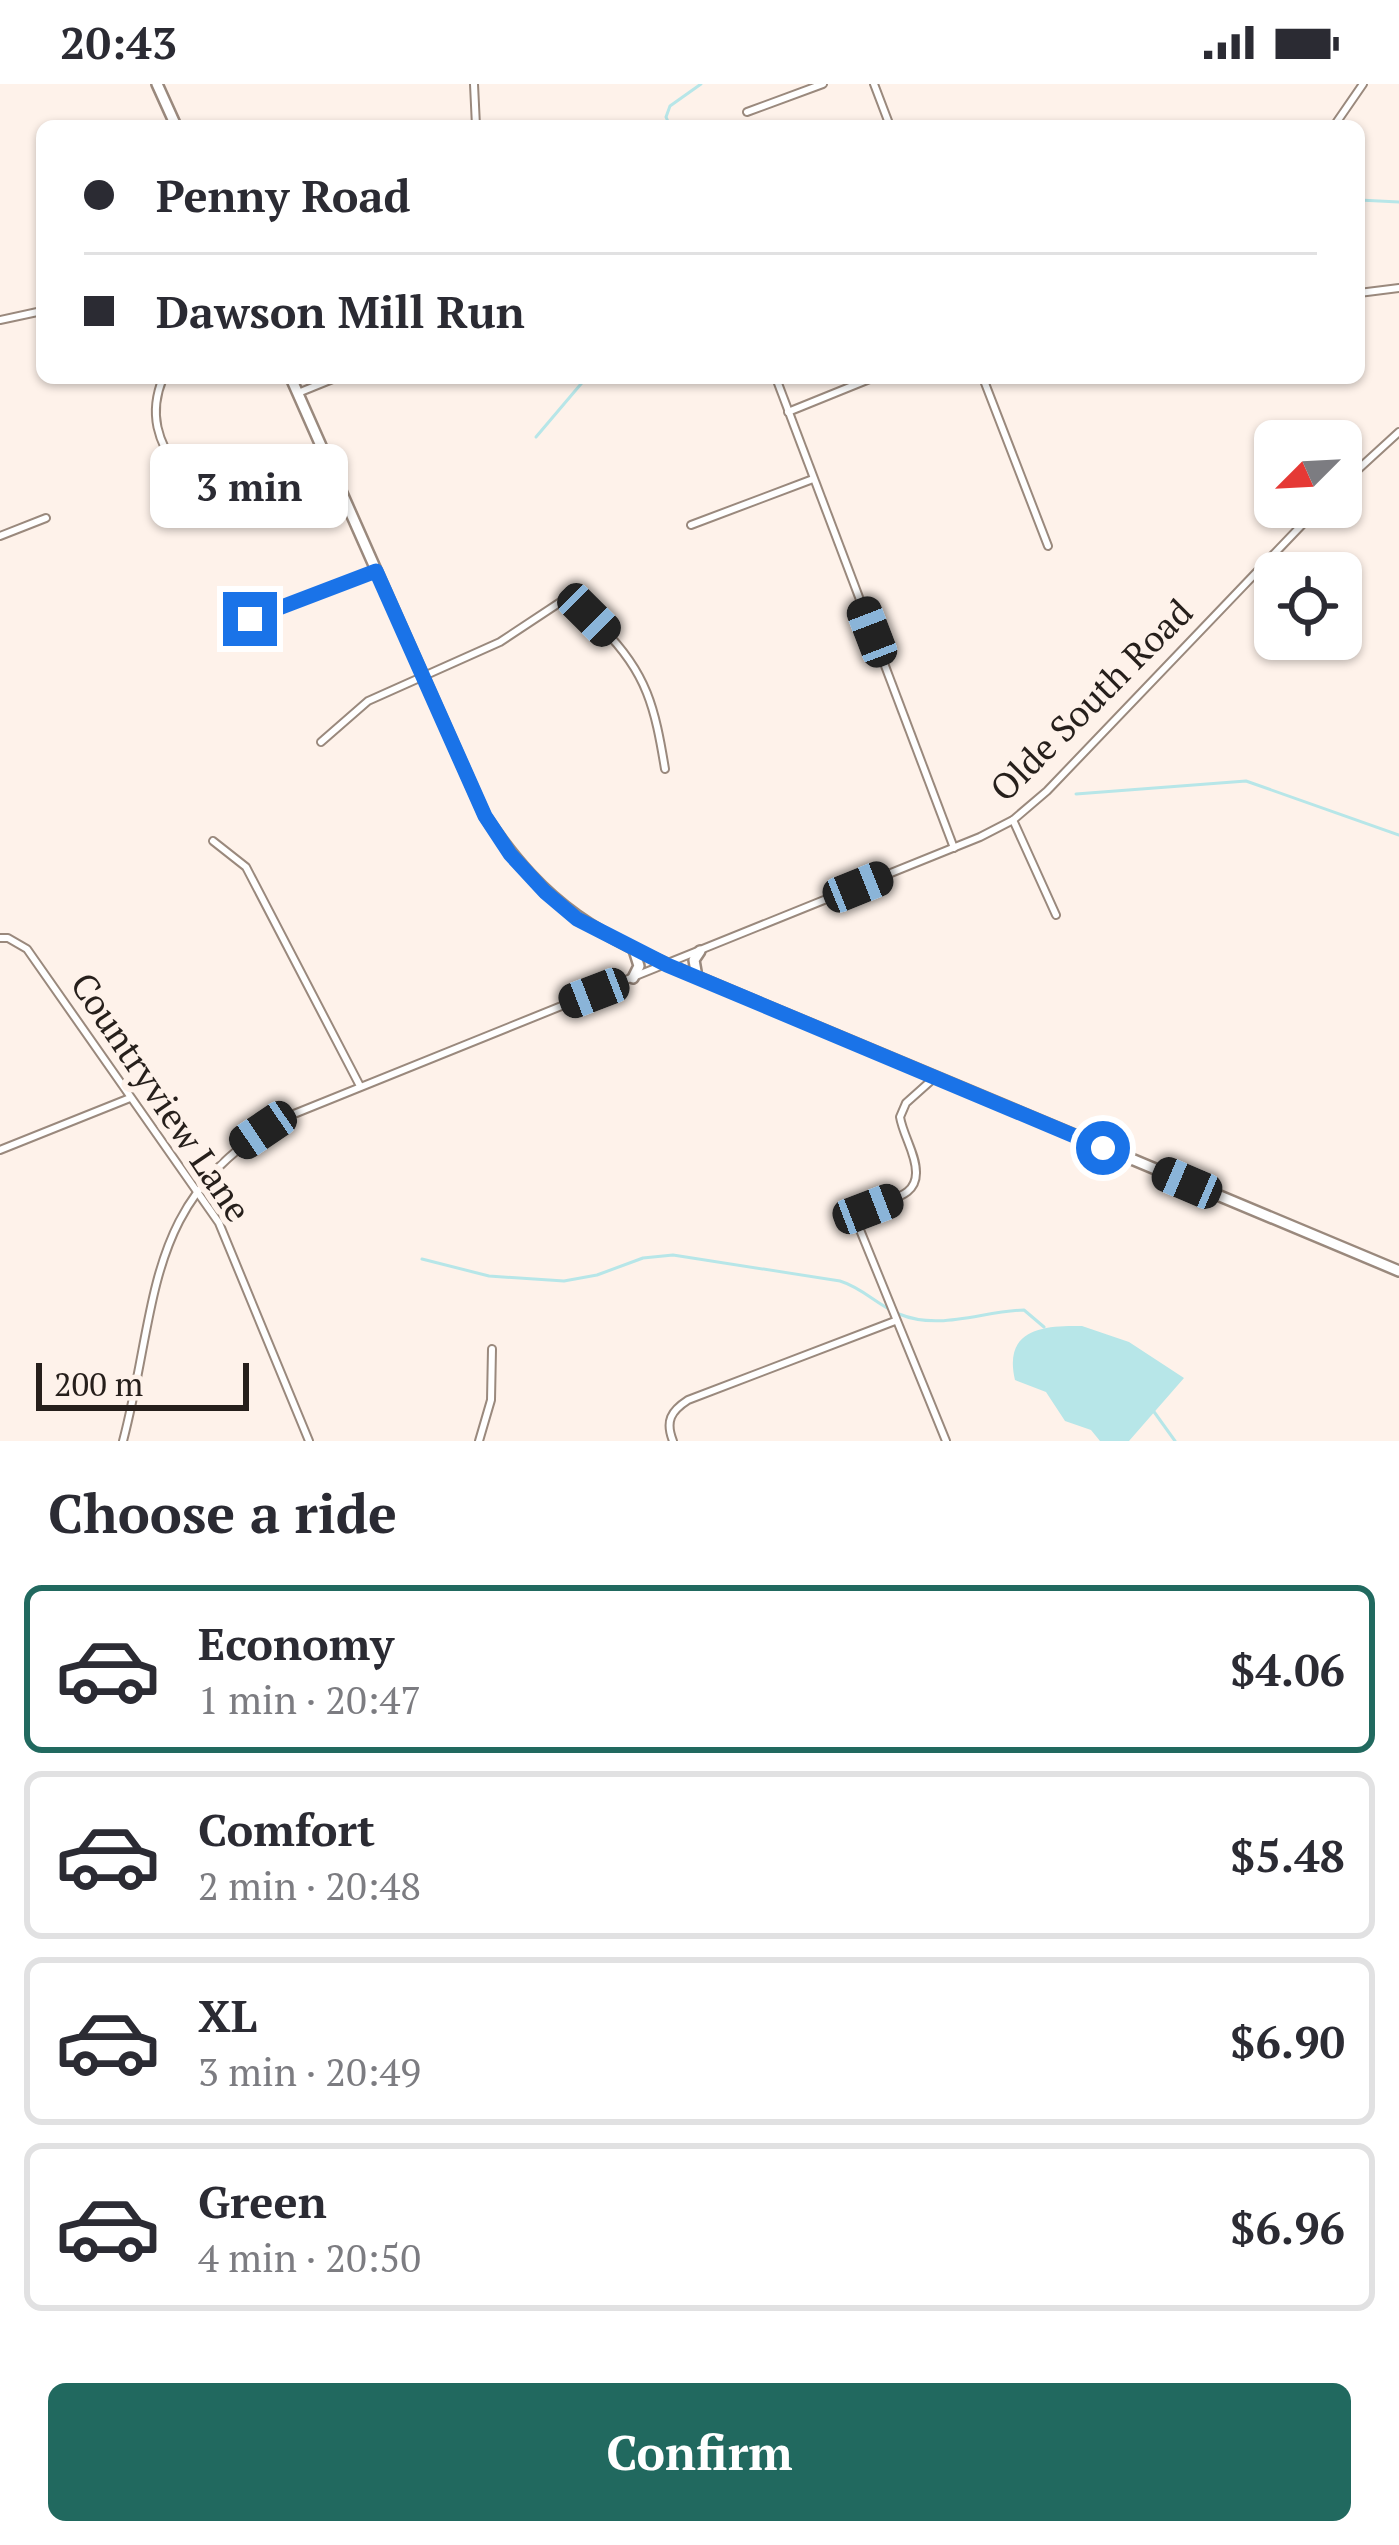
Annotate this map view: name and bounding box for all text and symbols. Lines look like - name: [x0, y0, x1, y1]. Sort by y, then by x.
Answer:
- text: 20:43: [60, 12, 177, 72]
- text: Penny Road: [156, 165, 411, 225]
- text: Dawson Mill Run: [156, 281, 525, 341]
- north arrow: [1254, 420, 1362, 528]
- map controls: [1254, 420, 1362, 660]
- callout: 3 min: [151, 445, 349, 529]
- text: 3 min: [196, 460, 302, 512]
- button: locate: [1254, 552, 1362, 660]
- car: [551, 577, 627, 653]
- street label: Olde South Road: [979, 588, 1202, 811]
- route end: [223, 592, 277, 646]
- car: [842, 592, 902, 672]
- car: [818, 857, 898, 917]
- street label: Countryview Lane: [61, 963, 262, 1230]
- car: [554, 963, 634, 1023]
- car: [223, 1095, 303, 1165]
- route start: [1076, 1121, 1130, 1175]
- car: [1147, 1152, 1227, 1214]
- car: [828, 1179, 908, 1239]
- scale bar: [36, 1357, 249, 1410]
- text: 200 m: [54, 1362, 143, 1405]
- text: Choose a ride: [48, 1477, 397, 1548]
- text: Economy: [198, 1613, 394, 1673]
- icon: car: [54, 1615, 162, 1723]
- text: $4.06: [1230, 1639, 1345, 1699]
- text: 1 min · 20:47: [198, 1673, 421, 1725]
- text: Comfort: [198, 1799, 375, 1859]
- icon: car: [54, 1801, 162, 1909]
- text: $5.48: [1230, 1825, 1345, 1885]
- text: 2 min · 20:48: [198, 1859, 421, 1911]
- text: XL: [198, 1985, 257, 2045]
- icon: car: [54, 1987, 162, 2095]
- text: $6.90: [1230, 2011, 1345, 2071]
- text: 3 min · 20:49: [198, 2045, 421, 2097]
- text: Green: [198, 2171, 327, 2231]
- icon: car: [54, 2173, 162, 2281]
- text: $6.96: [1230, 2197, 1345, 2257]
- text: 4 min · 20:50: [198, 2231, 421, 2283]
- button: Confirm: [48, 2383, 1351, 2521]

